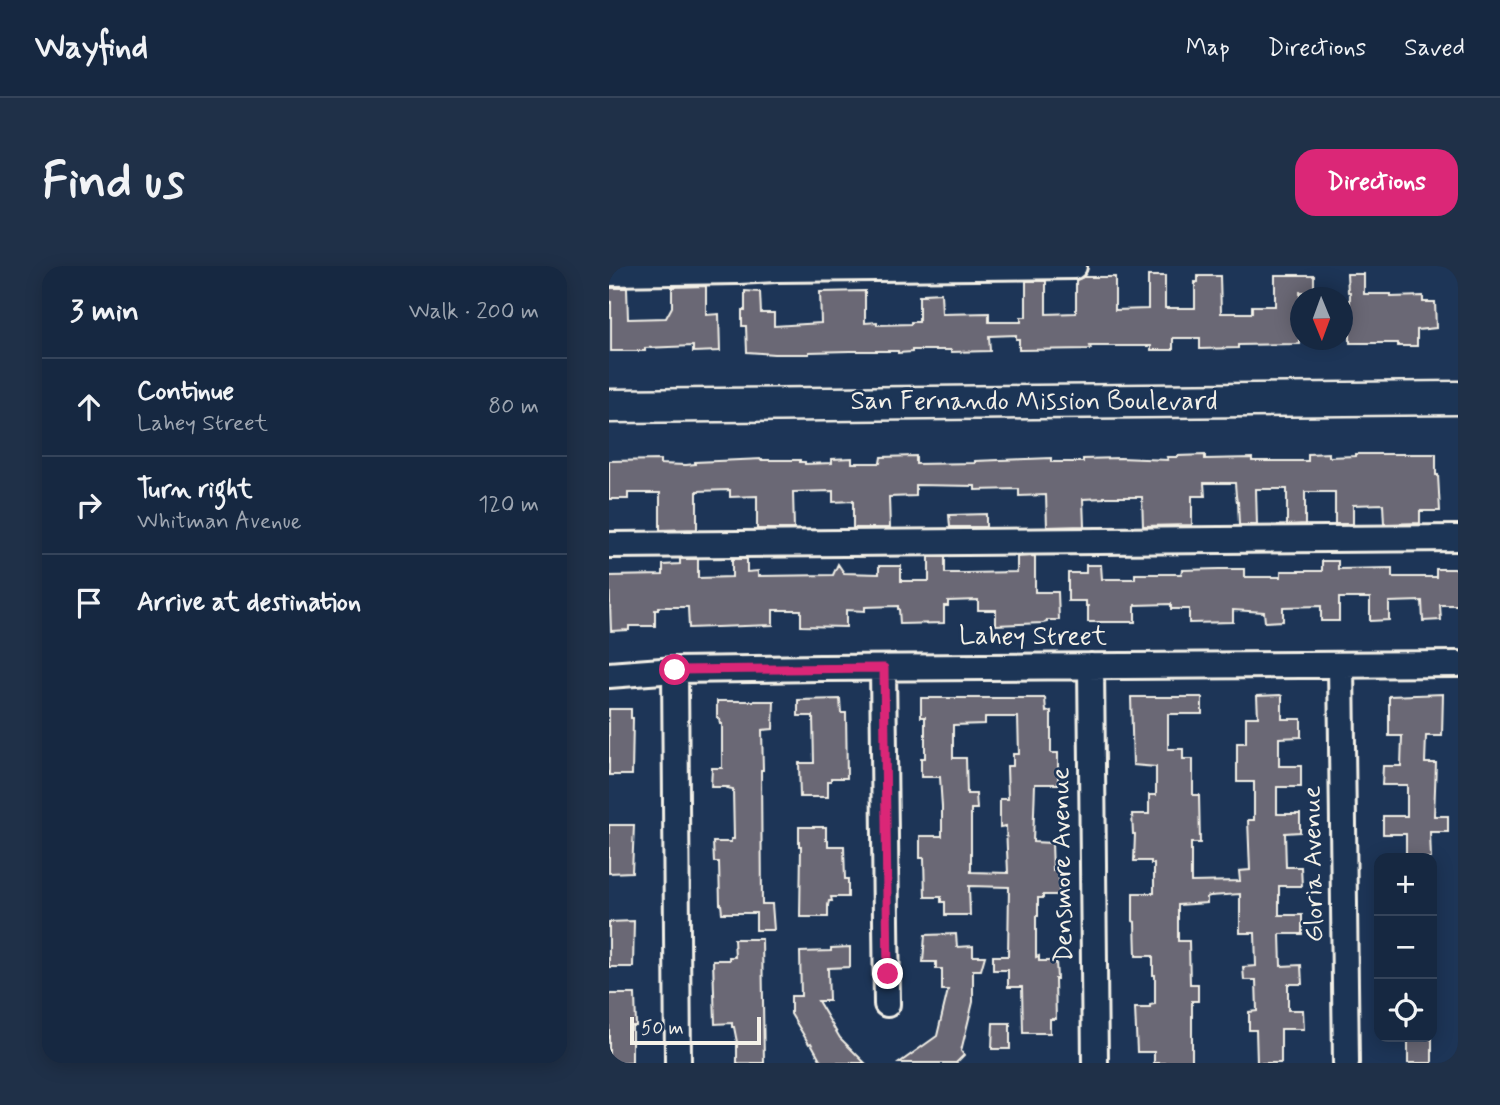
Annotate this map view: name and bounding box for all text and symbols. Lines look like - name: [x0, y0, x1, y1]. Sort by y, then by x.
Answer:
- text: Wayfind: [35, 26, 148, 70]
- text: Map: [1186, 33, 1230, 64]
- text: Directions: [1268, 33, 1366, 64]
- text: Saved: [1404, 33, 1465, 64]
- button: Directions: [1295, 149, 1458, 216]
- text: Find us: [42, 150, 185, 215]
- north arrow: [1290, 287, 1353, 350]
- text: 3 min: [70, 292, 139, 331]
- text: Walk · 200 m: [409, 297, 539, 327]
- text: Continue: [137, 375, 234, 409]
- street label: San Fernando Mission Boulevard: [850, 385, 1218, 419]
- icon: ahead: [70, 388, 108, 426]
- text: 80 m: [488, 392, 539, 422]
- text: Lahey Street: [137, 409, 268, 439]
- text: Turn right: [137, 473, 253, 507]
- icon: right: [70, 486, 108, 524]
- text: 120 m: [478, 490, 539, 520]
- text: Whitman Avenue: [137, 507, 302, 537]
- icon: arrive: [70, 584, 108, 622]
- text: Arrive at destination: [137, 586, 361, 620]
- street label: Lahey Street: [959, 620, 1107, 654]
- route start: [659, 654, 690, 685]
- street label: Densmore Avenue: [1044, 767, 1082, 963]
- street label: Gloria Avenue: [1296, 785, 1332, 943]
- map controls: [1374, 853, 1437, 1042]
- button: +: [1374, 853, 1437, 916]
- button: −: [1374, 916, 1437, 979]
- route end: [872, 958, 903, 989]
- button: locate: [1374, 979, 1437, 1042]
- scale bar: [630, 1014, 761, 1046]
- text: 50 m: [641, 1016, 684, 1041]

